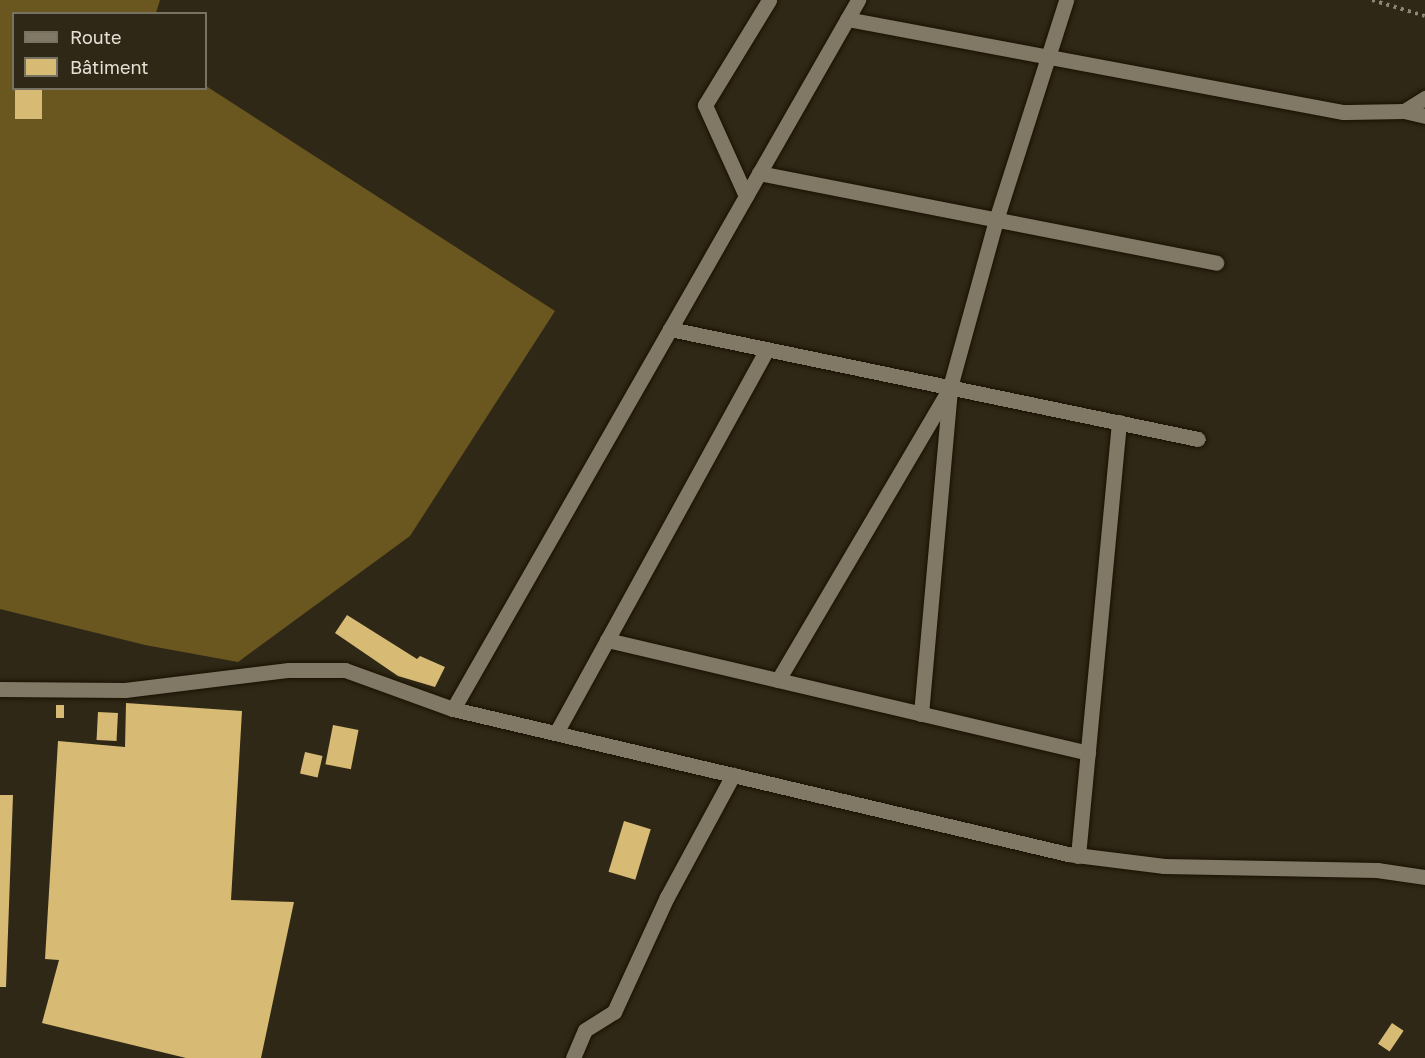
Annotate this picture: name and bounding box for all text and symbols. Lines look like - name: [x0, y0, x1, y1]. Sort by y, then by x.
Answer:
- legend: [12, 12, 207, 90]
- text: Route: [70, 26, 121, 48]
- text: Bâtiment: [70, 56, 149, 78]

